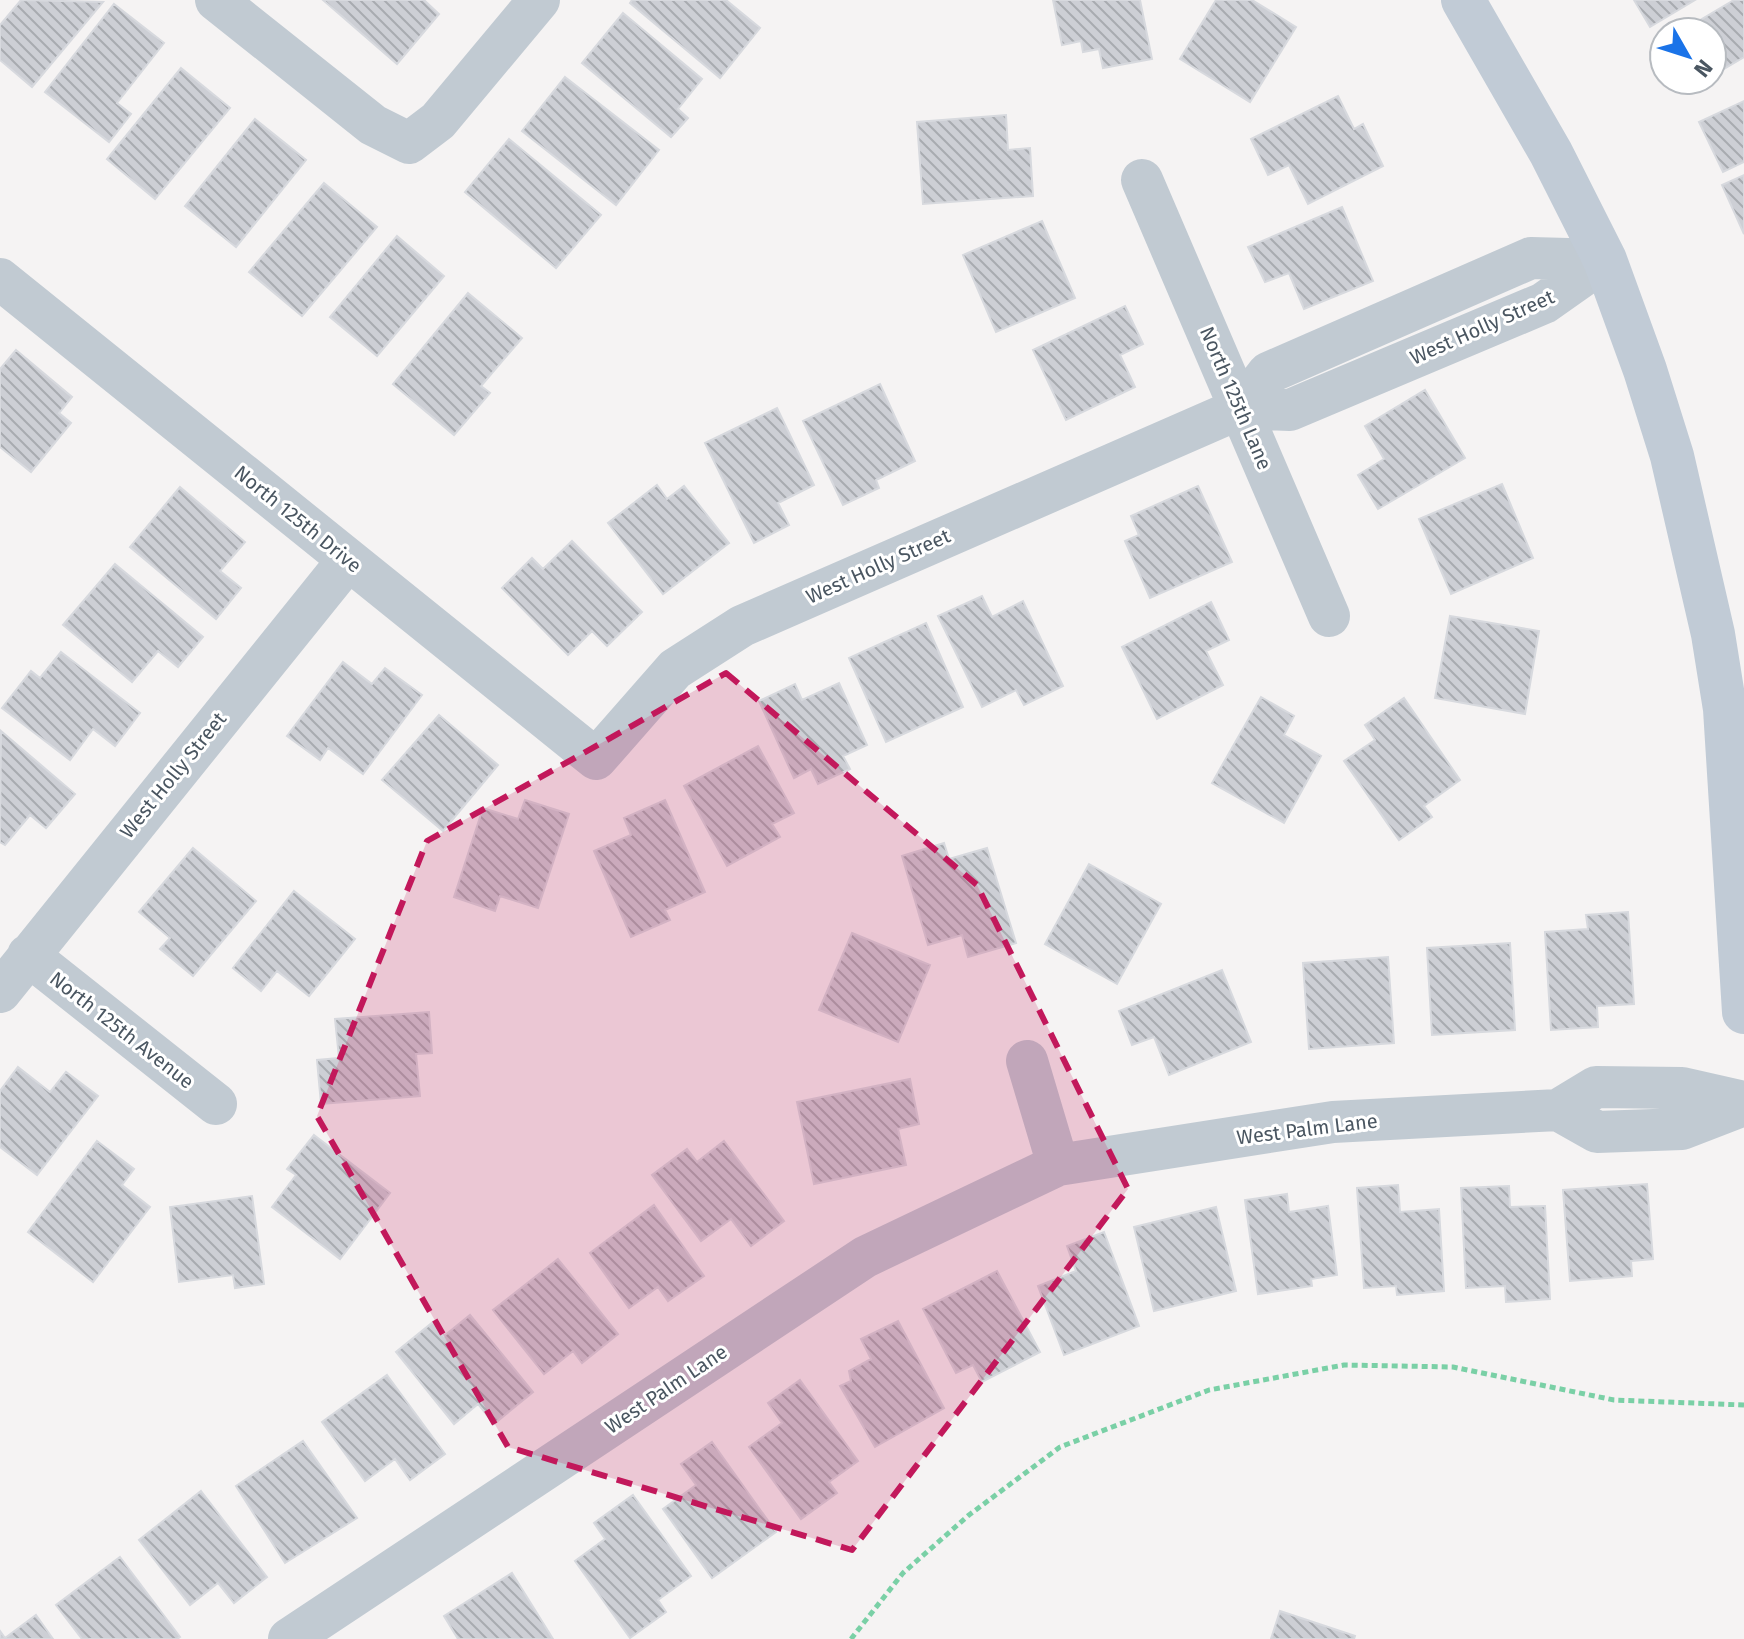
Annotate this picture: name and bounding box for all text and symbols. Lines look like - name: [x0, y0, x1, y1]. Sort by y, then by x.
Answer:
- north arrow: [1648, 16, 1728, 96]
- text: N: [1688, 54, 1718, 82]
- street label: West Holly Street: [1406, 284, 1559, 370]
- street label: North 125th Lane: [1195, 323, 1277, 473]
- street label: North 125th Drive: [229, 460, 367, 578]
- street label: West Holly Street: [802, 523, 955, 609]
- street label: West Holly Street: [115, 707, 232, 843]
- street label: North 125th Avenue: [45, 966, 199, 1094]
- street label: West Palm Lane: [1235, 1108, 1379, 1150]
- street label: West Palm Lane: [600, 1339, 732, 1439]

